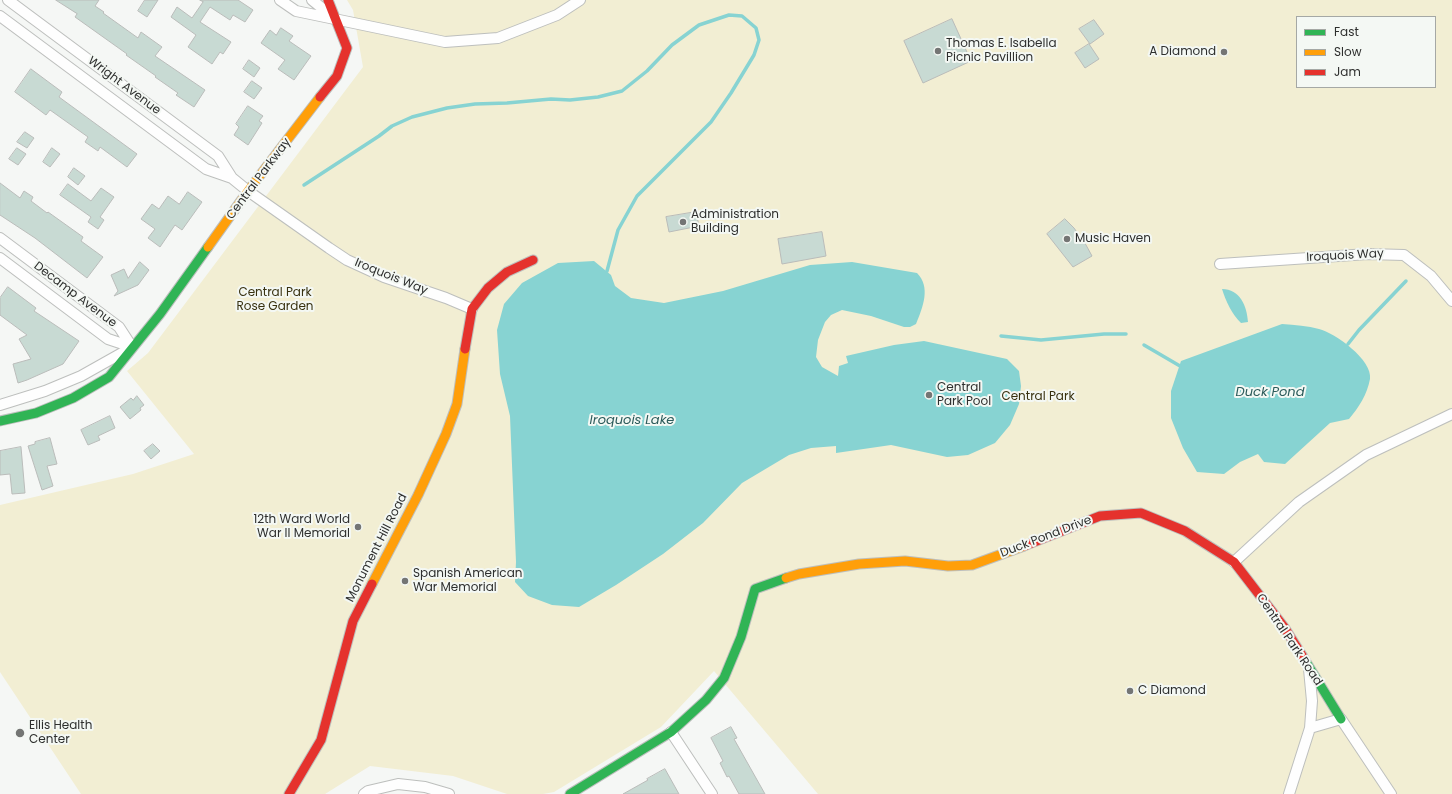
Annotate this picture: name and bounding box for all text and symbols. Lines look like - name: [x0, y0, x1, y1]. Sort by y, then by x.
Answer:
- legend: [1296, 16, 1436, 88]
- text: Fast: [1334, 23, 1359, 40]
- place label: Thomas E. Isabella Picnic Pavillion: [946, 37, 1057, 65]
- text: Slow: [1334, 43, 1362, 60]
- place label: A Diamond: [1149, 45, 1216, 59]
- marker: Thomas E. Isabella Picnic Pavillion: [933, 46, 943, 56]
- marker: A Diamond: [1219, 47, 1229, 57]
- street label: Wright Avenue: [85, 54, 163, 118]
- text: Jam: [1334, 63, 1361, 80]
- street label: Central Parkway: [224, 136, 294, 222]
- place label: Administration Building: [691, 208, 779, 236]
- marker: Administration Building: [678, 217, 688, 227]
- place label: Music Haven: [1075, 232, 1151, 246]
- marker: Music Haven: [1062, 234, 1072, 244]
- street label: Iroquois Way: [1306, 247, 1384, 265]
- street label: Iroquois Way: [352, 256, 430, 298]
- street label: Decamp Avenue: [31, 259, 119, 331]
- park label: Central Park Rose Garden: [236, 286, 314, 314]
- place label: Central Park Pool: [937, 381, 991, 409]
- water label: Duck Pond: [1236, 385, 1304, 401]
- marker: Central Park Pool: [924, 390, 934, 400]
- park label: Central Park: [1001, 390, 1075, 404]
- water label: Iroquois Lake: [590, 413, 674, 429]
- street label: Monument Hill Road: [343, 491, 411, 605]
- place label: 12th Ward World War II Memorial: [253, 513, 350, 541]
- street label: Duck Pond Drive: [998, 513, 1094, 561]
- marker: 12th Ward World War II Memorial: [353, 522, 363, 532]
- place label: Spanish American War Memorial: [413, 567, 522, 595]
- marker: Spanish American War Memorial: [400, 576, 410, 586]
- street label: Central Park Road: [1253, 591, 1325, 689]
- place label: C Diamond: [1138, 684, 1206, 698]
- marker: C Diamond: [1125, 686, 1135, 696]
- place label: Ellis Health Center: [29, 719, 92, 747]
- marker: Ellis Health Center: [14, 727, 26, 739]

